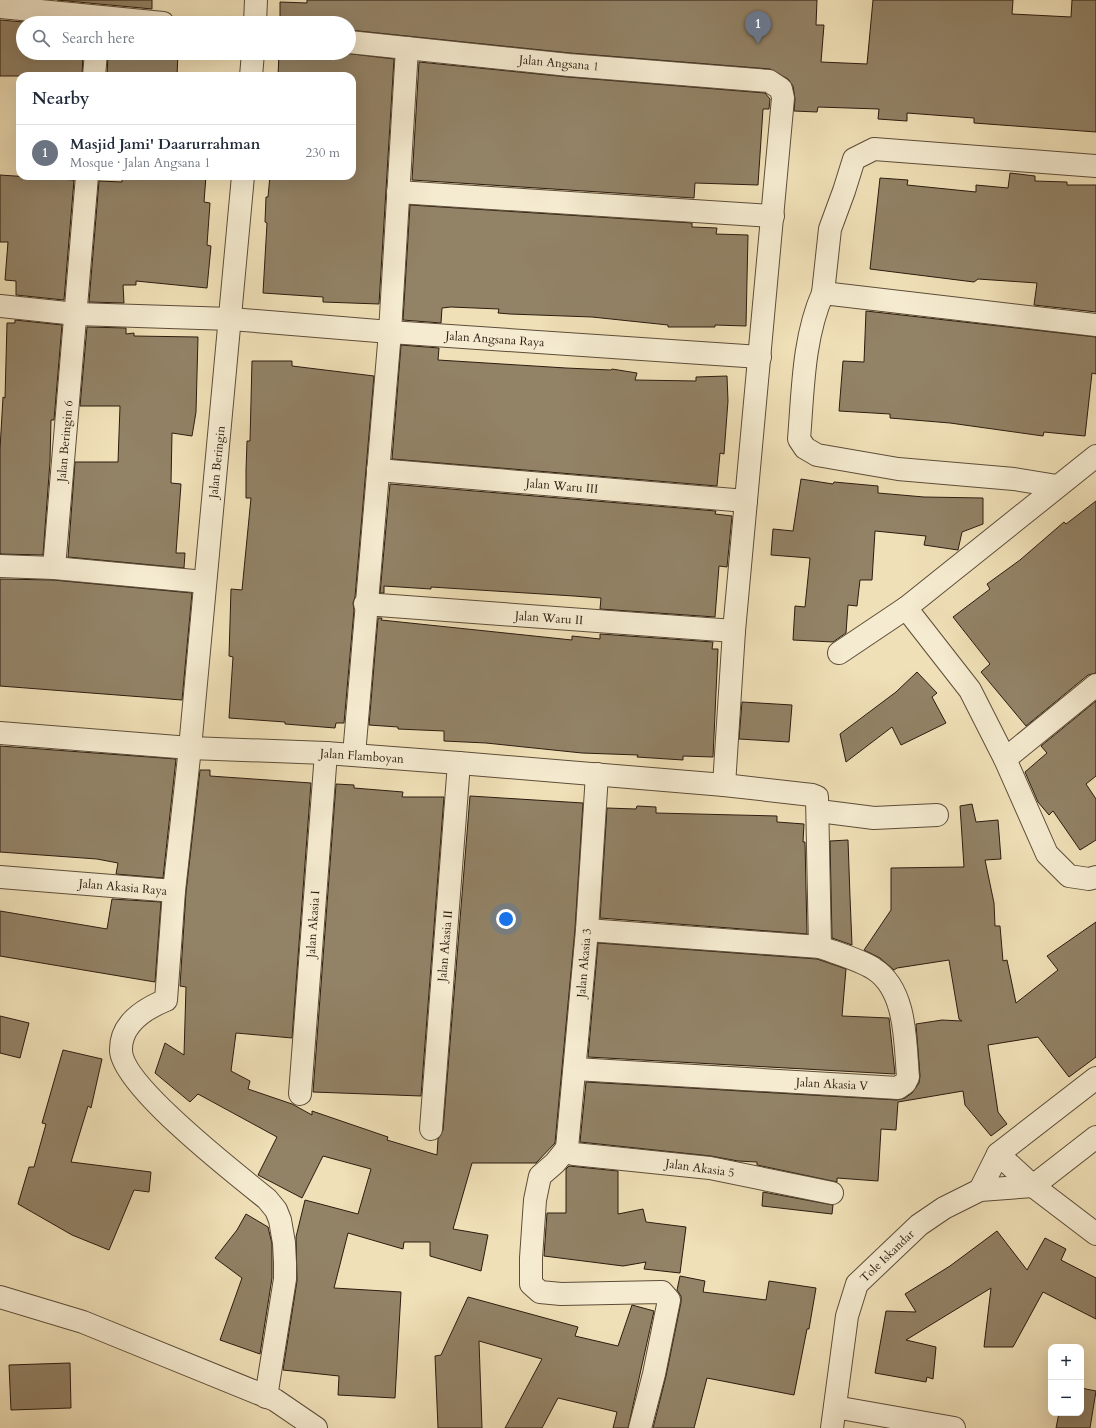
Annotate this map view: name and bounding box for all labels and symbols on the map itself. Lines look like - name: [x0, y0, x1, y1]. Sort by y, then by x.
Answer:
- pin: 1: [745, 11, 771, 44]
- street label: Jalan Angsana 1: [516, 51, 600, 74]
- street label: Jalan Angsana Raya: [443, 327, 546, 350]
- street label: Jalan Beringin 6: [53, 399, 77, 485]
- street label: Jalan Beringin: [205, 425, 229, 501]
- street label: Jalan Waru III: [523, 475, 599, 497]
- street label: Jalan Waru II: [512, 607, 584, 628]
- street label: Jalan Flamboyan: [318, 745, 405, 767]
- street label: Jalan Akasia Raya: [76, 875, 169, 899]
- street label: Jalan Akasia I: [303, 890, 323, 960]
- your location: [496, 909, 516, 929]
- street label: Jalan Akasia II: [434, 910, 456, 984]
- street label: Jalan Akasia 3: [573, 928, 595, 1000]
- street label: Jalan Akasia V: [793, 1074, 869, 1094]
- street label: Jalan Akasia 5: [662, 1155, 736, 1181]
- street label: Tole Iskandar: [856, 1226, 918, 1286]

